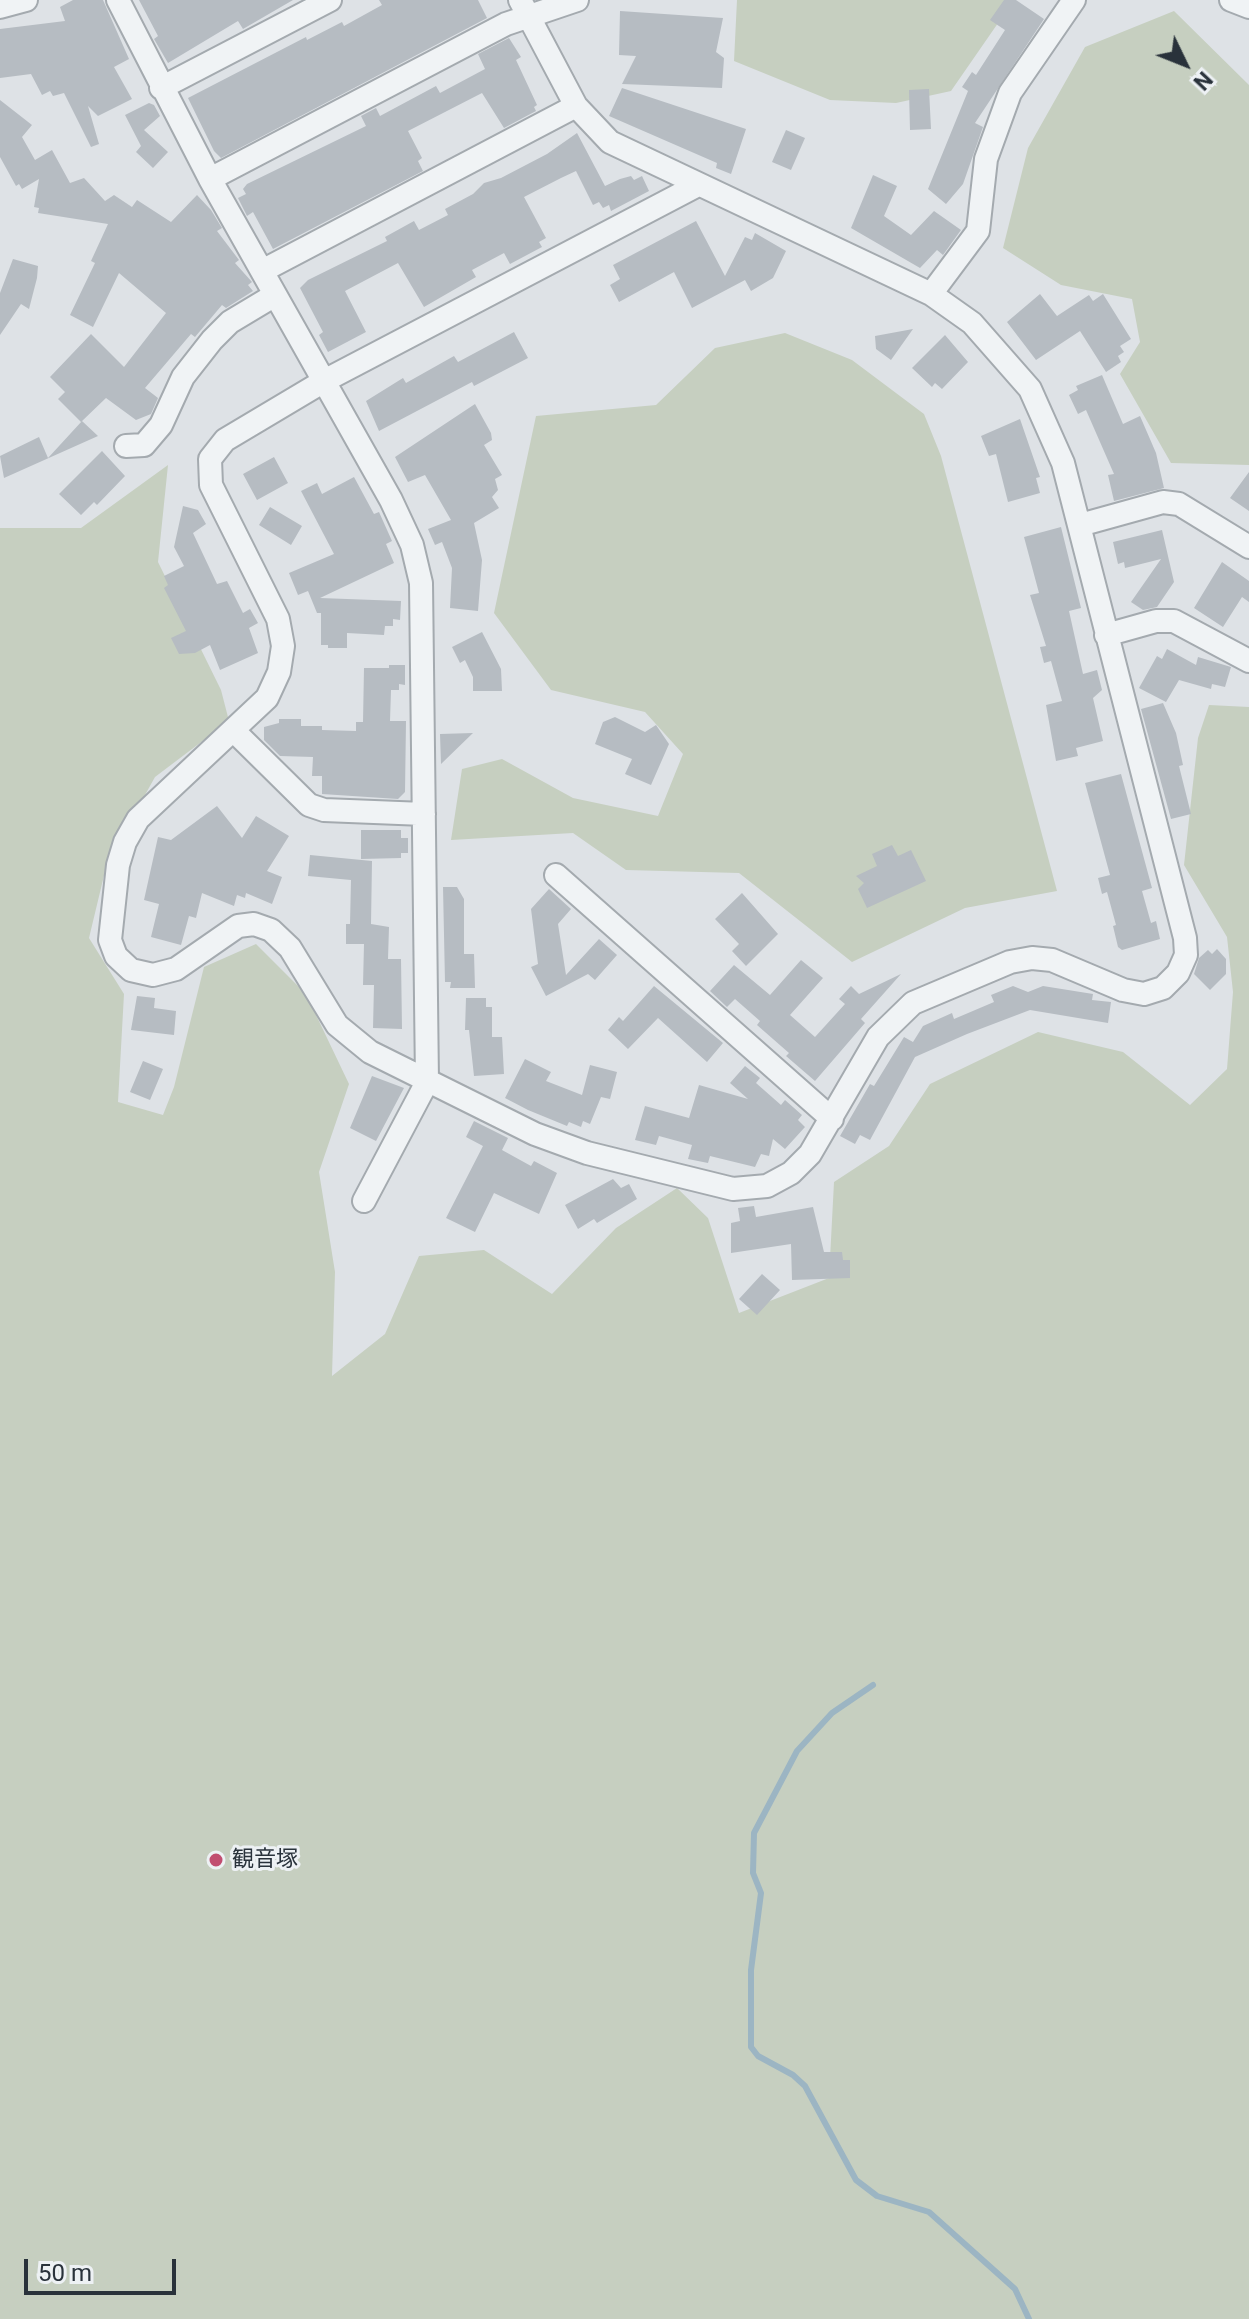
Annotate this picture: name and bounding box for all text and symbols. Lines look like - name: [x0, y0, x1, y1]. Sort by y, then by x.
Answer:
- north arrow: [1145, 24, 1225, 104]
- text: N: [1188, 67, 1217, 95]
- place label: 観音塚: [232, 1847, 298, 1873]
- marker: 観音塚: [207, 1851, 225, 1869]
- scale bar: [28, 2243, 180, 2293]
- text: 50 m: [38, 2259, 92, 2287]

